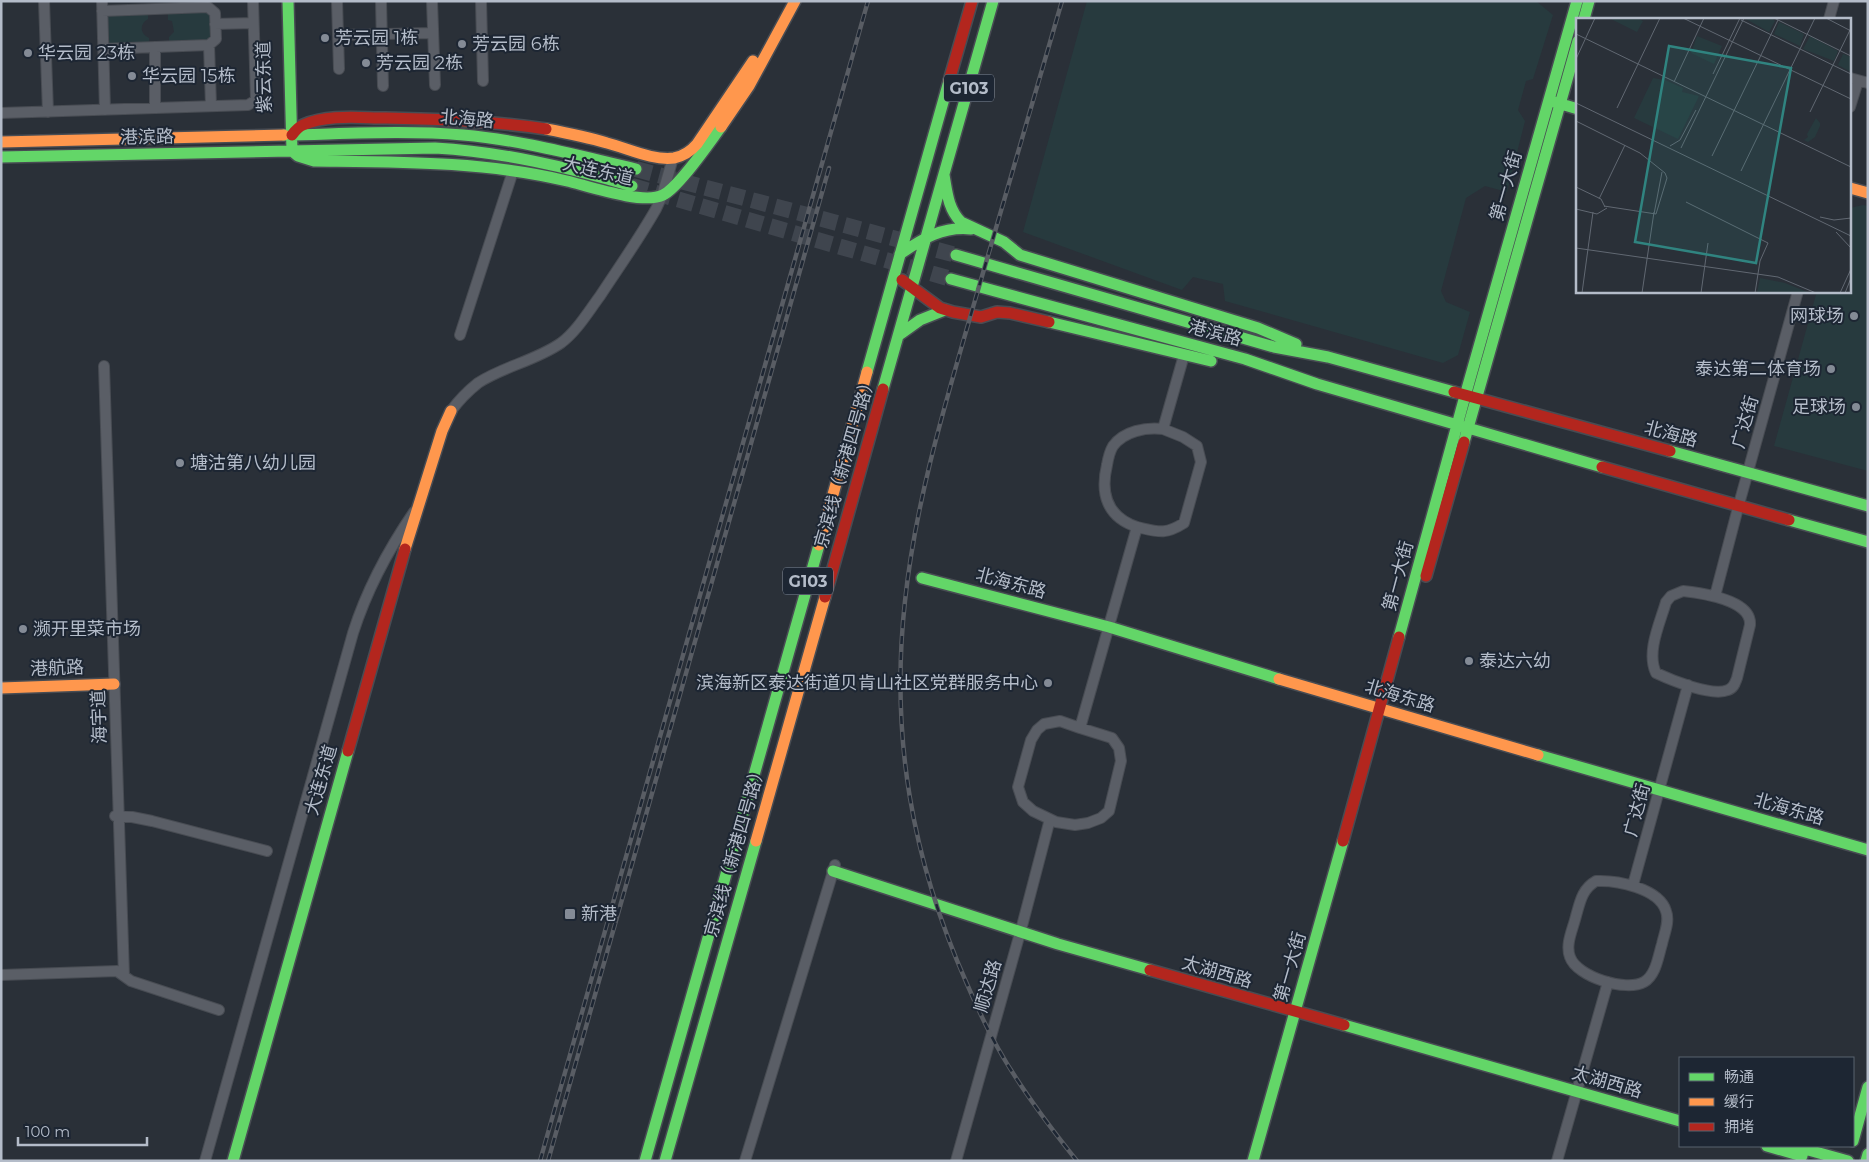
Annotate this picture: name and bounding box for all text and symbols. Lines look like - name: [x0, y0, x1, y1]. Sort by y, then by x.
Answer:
- inset map: [1576, 18, 1852, 292]
- place label: 芳云园 1栋: [335, 27, 418, 49]
- marker: 芳云园 1栋: [319, 32, 331, 44]
- place label: 芳云园 6栋: [472, 33, 560, 55]
- marker: 芳云园 6栋: [456, 38, 468, 50]
- street label: 紫云东道: [252, 41, 276, 113]
- place label: 华云园 23栋: [38, 42, 135, 64]
- marker: 华云园 23栋: [22, 47, 34, 59]
- place label: 芳云园 2栋: [376, 52, 463, 74]
- marker: 芳云园 2栋: [360, 57, 372, 69]
- place label: 华云园 15栋: [142, 65, 235, 87]
- marker: 华云园 15栋: [126, 70, 138, 82]
- road number: G103: [944, 75, 994, 102]
- street label: 北海路: [439, 106, 495, 132]
- street label: 港滨路: [120, 126, 174, 148]
- street label: 第一大街: [1486, 148, 1526, 224]
- street label: 大连东道: [560, 152, 636, 190]
- place label: 网球场: [1790, 305, 1844, 327]
- marker: 网球场: [1848, 310, 1860, 322]
- street label: 港滨路: [1186, 315, 1244, 351]
- place label: 泰达第二体育场: [1695, 358, 1821, 380]
- marker: 泰达第二体育场: [1825, 363, 1837, 375]
- street label: 京滨线（新港四号路）: [810, 371, 880, 551]
- street label: 广达街: [1727, 393, 1763, 451]
- place label: 足球场: [1792, 396, 1846, 418]
- marker: 足球场: [1850, 401, 1862, 413]
- street label: 北海路: [1642, 416, 1700, 452]
- place label: 塘沽第八幼儿园: [190, 452, 316, 474]
- marker: 塘沽第八幼儿园: [174, 457, 186, 469]
- street label: 第一大街: [1378, 538, 1418, 614]
- street label: 北海东路: [973, 563, 1049, 603]
- road number: G103: [783, 568, 833, 594]
- place label: 濒开里菜市场: [33, 618, 141, 640]
- marker: 濒开里菜市场: [17, 623, 29, 635]
- place label: 泰达六幼: [1479, 650, 1551, 672]
- marker: 泰达六幼: [1463, 655, 1475, 667]
- street label: 港航路: [30, 656, 84, 680]
- place label: 滨海新区泰达街道贝肯山社区党群服务中心: [696, 672, 1038, 694]
- street label: 北海东路: [1362, 675, 1438, 717]
- marker: 滨海新区泰达街道贝肯山社区党群服务中心: [1042, 677, 1054, 689]
- street label: 海宇道: [87, 690, 111, 744]
- street label: 大连东道: [301, 742, 341, 818]
- street label: 京滨线（新港四号路）: [700, 760, 770, 940]
- street label: 广达街: [1619, 781, 1655, 839]
- street label: 北海东路: [1751, 789, 1827, 829]
- place label: 新港: [581, 903, 617, 925]
- marker: 新港: [563, 907, 577, 921]
- street label: 第一大街: [1270, 929, 1310, 1005]
- street label: 太湖西路: [1179, 952, 1255, 992]
- street label: 顺达路: [970, 957, 1006, 1015]
- legend: [1679, 1057, 1854, 1147]
- street label: 太湖西路: [1569, 1062, 1645, 1102]
- text: 畅通: [1724, 1067, 1754, 1086]
- text: 缓行: [1724, 1092, 1754, 1111]
- scale bar: [18, 1114, 146, 1146]
- text: 拥堵: [1724, 1117, 1754, 1136]
- text: 100 m: [25, 1122, 70, 1141]

